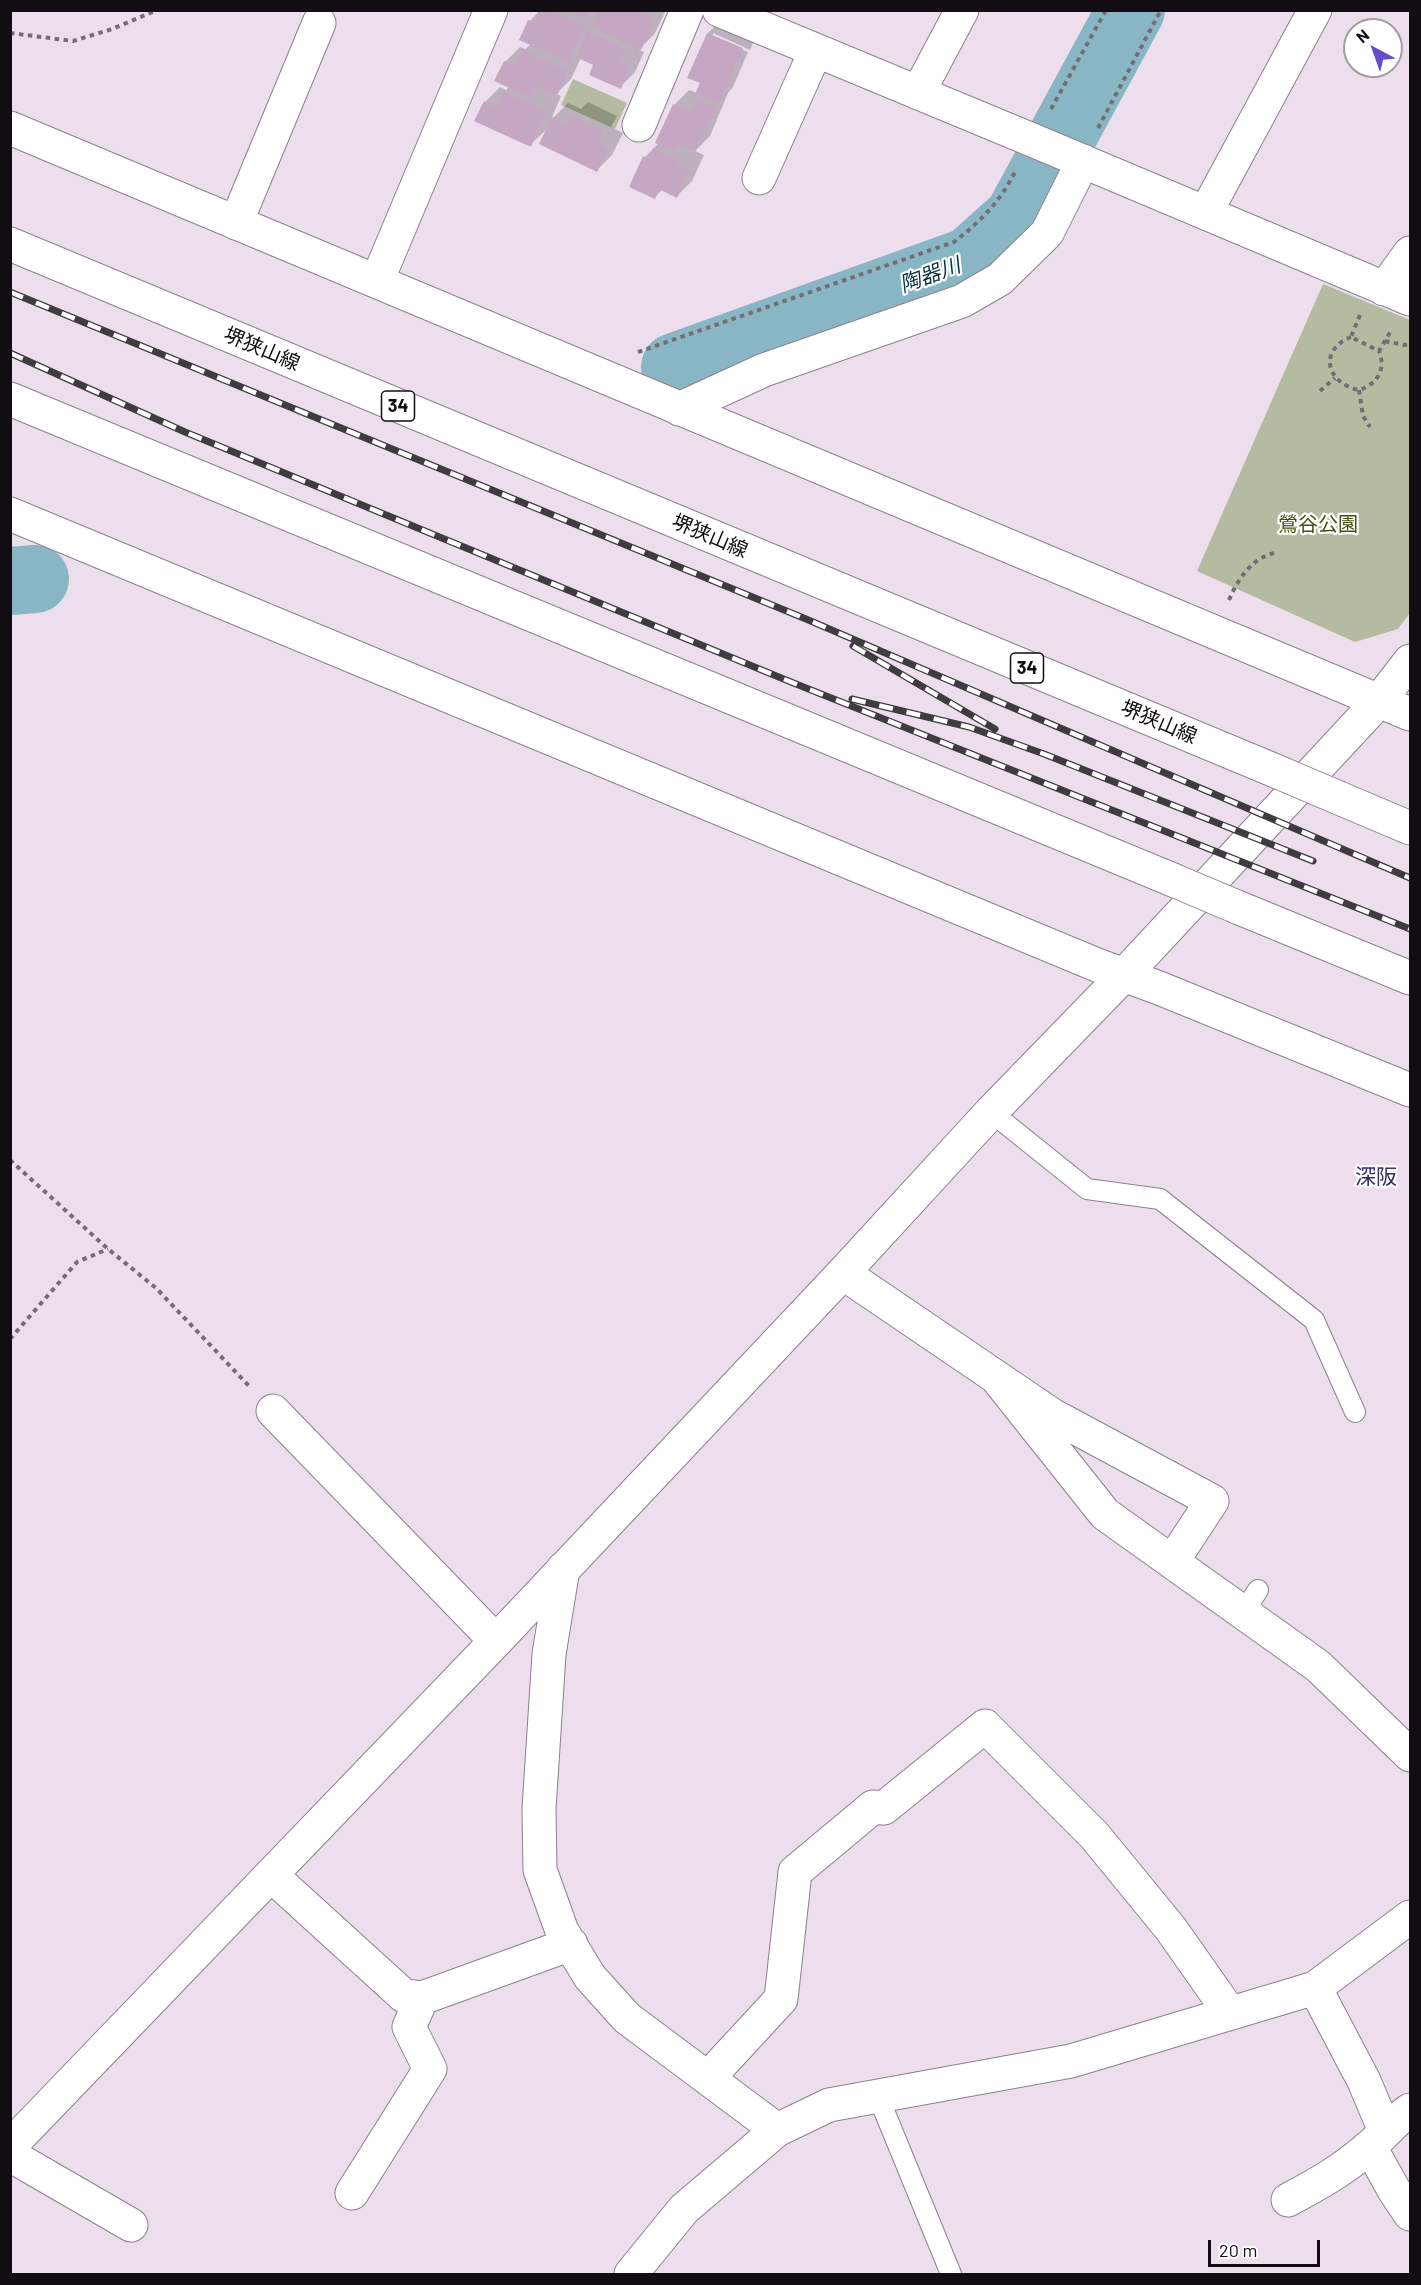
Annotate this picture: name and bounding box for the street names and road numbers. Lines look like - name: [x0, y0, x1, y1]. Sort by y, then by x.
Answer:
- street label: 堺狭山線: [220, 322, 304, 376]
- road number: 34: [382, 391, 414, 421]
- street label: 堺狭山線: [668, 509, 752, 563]
- road number: 34: [1010, 653, 1044, 683]
- street label: 堺狭山線: [1117, 695, 1201, 749]

